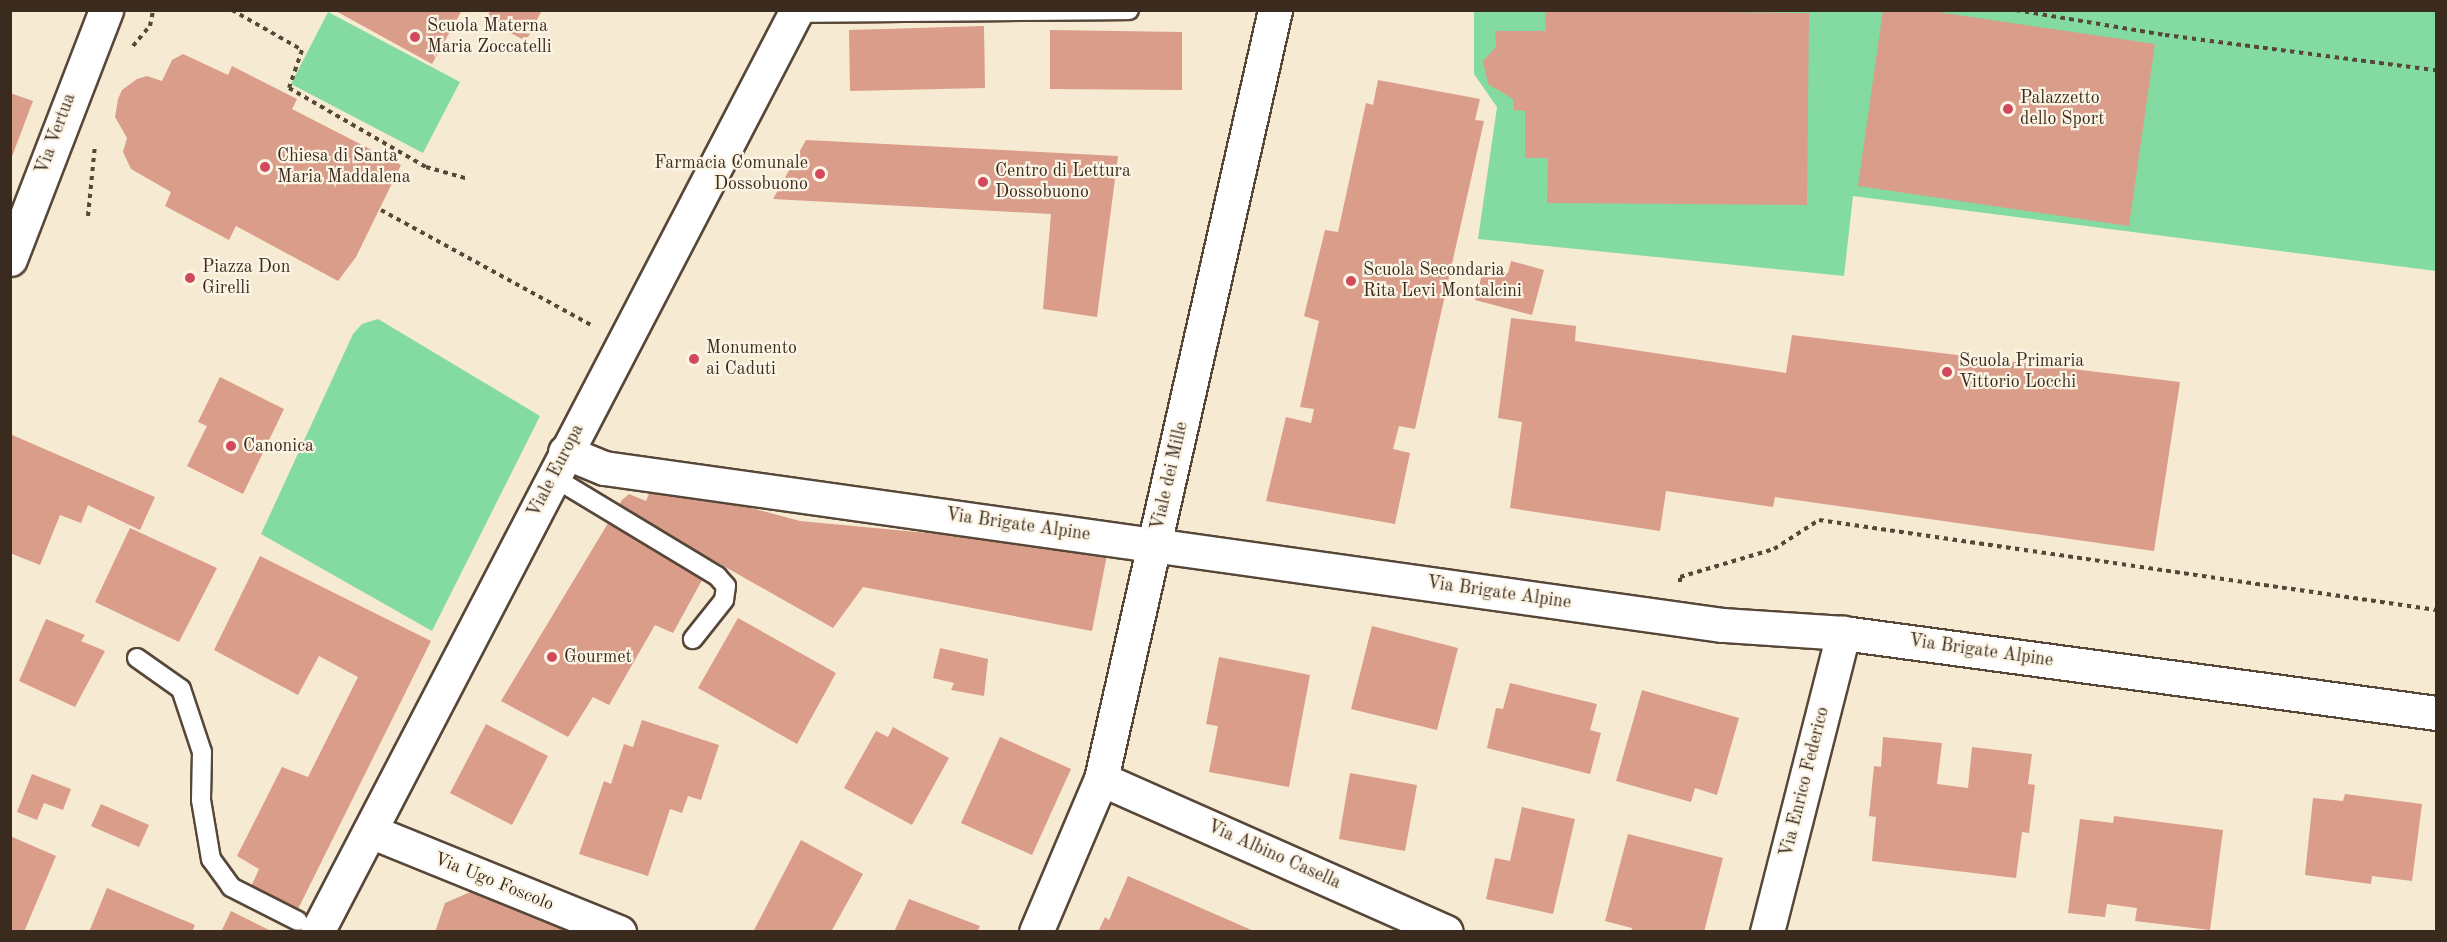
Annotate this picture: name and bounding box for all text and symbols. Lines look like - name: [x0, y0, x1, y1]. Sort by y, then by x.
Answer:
- place label: Scuola Materna Maria Zoccatelli: [427, 16, 552, 58]
- marker: Scuola Materna Maria Zoccatelli: [408, 30, 422, 44]
- place label: Palazzetto dello Sport: [2020, 88, 2104, 130]
- street label: Via Vertua: [31, 91, 81, 177]
- marker: Palazzetto dello Sport: [2001, 102, 2015, 116]
- place label: Chiesa di Santa Maria Maddalena: [277, 146, 411, 188]
- place label: Farmacia Comunale Dossobuono: [654, 153, 808, 195]
- marker: Chiesa di Santa Maria Maddalena: [258, 160, 272, 174]
- place label: Centro di Lettura Dossobuono: [995, 161, 1131, 204]
- marker: Farmacia Comunale Dossobuono: [813, 167, 827, 181]
- marker: Centro di Lettura Dossobuono: [976, 175, 990, 189]
- place label: Piazza Don Girelli: [202, 257, 290, 300]
- place label: Scuola Secondaria Rita Levi Montalcini: [1363, 260, 1522, 302]
- marker: Piazza Don Girelli: [183, 271, 197, 285]
- marker: Scuola Secondaria Rita Levi Montalcini: [1344, 274, 1358, 288]
- place label: Monumento ai Caduti: [706, 338, 797, 380]
- place label: Scuola Primaria Vittorio Locchi: [1959, 351, 2084, 394]
- marker: Monumento ai Caduti: [687, 352, 701, 366]
- marker: Scuola Primaria Vittorio Locchi: [1940, 365, 1954, 379]
- street label: Viale dei Mille: [1147, 420, 1193, 532]
- street label: Viale Europa: [523, 421, 589, 521]
- place label: Canonica: [243, 435, 314, 457]
- marker: Canonica: [224, 439, 238, 453]
- street label: Via Brigate Alpine: [944, 504, 1092, 546]
- street label: Via Brigate Alpine: [1425, 572, 1573, 614]
- street label: Via Brigate Alpine: [1907, 630, 2055, 672]
- place label: Gourmet: [564, 646, 632, 668]
- marker: Gourmet: [545, 650, 559, 664]
- street label: Via Enrico Federico: [1776, 705, 1834, 859]
- street label: Via Albino Casella: [1204, 816, 1344, 894]
- street label: Via Ugo Foscolo: [431, 848, 557, 916]

